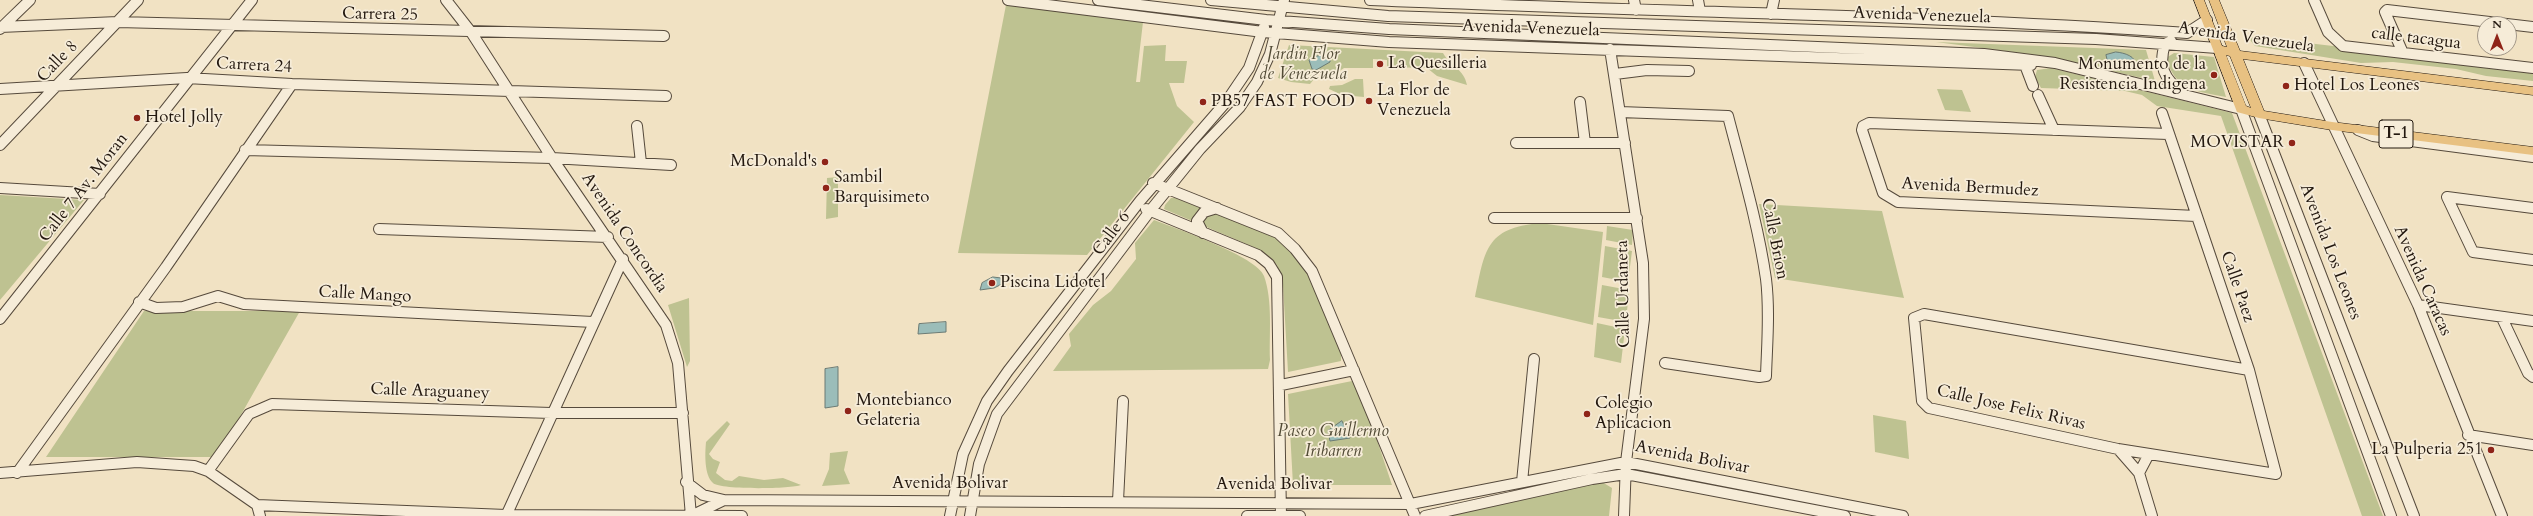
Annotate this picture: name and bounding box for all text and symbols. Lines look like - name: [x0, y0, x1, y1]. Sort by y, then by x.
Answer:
- street label: Avenida Venezuela: [1853, 3, 1991, 29]
- street label: Carrera 25: [342, 4, 418, 26]
- street label: Avenida Venezuela: [1462, 16, 1600, 42]
- north arrow: [2477, 16, 2517, 56]
- text: N: [2492, 17, 2502, 32]
- street label: Avenida Venezuela: [2176, 18, 2316, 58]
- street label: calle tacagua: [2370, 23, 2462, 55]
- street label: Calle 8: [33, 37, 83, 87]
- park label: Jardin Flor de Venezuela: [1259, 45, 1347, 85]
- street label: Carrera 24: [216, 54, 292, 78]
- place label: La Quesilleria: [1388, 54, 1487, 74]
- place label: Monumento de la Resistencia Indigena: [2060, 55, 2206, 95]
- marker: La Quesilleria: [1375, 59, 1385, 69]
- marker: Monumento de la Resistencia Indigena: [2209, 70, 2219, 80]
- place label: Hotel Los Leones: [2294, 76, 2419, 96]
- place label: La Flor de Venezuela: [1377, 81, 1451, 121]
- marker: Hotel Los Leones: [2281, 81, 2291, 91]
- place label: PB57 FAST FOOD: [1211, 92, 1355, 112]
- marker: La Flor de Venezuela: [1364, 96, 1374, 106]
- marker: PB57 FAST FOOD: [1198, 97, 1208, 107]
- place label: Hotel Jolly: [145, 108, 223, 128]
- marker: Hotel Jolly: [132, 113, 142, 123]
- road number: T-1: [2379, 120, 2413, 148]
- street label: Calle 7 Av. Moran: [35, 129, 133, 247]
- place label: MOVISTAR: [2190, 133, 2284, 153]
- marker: MOVISTAR: [2287, 138, 2297, 148]
- place label: McDonald's: [730, 152, 817, 172]
- marker: McDonald's: [820, 157, 830, 167]
- place label: Sambil Barquisimeto: [834, 168, 929, 208]
- street label: Avenida Concordia: [576, 169, 672, 297]
- street label: Avenida Bermudez: [1901, 174, 2039, 202]
- street label: Avenida Los Leones: [2295, 181, 2365, 323]
- marker: Sambil Barquisimeto: [821, 183, 831, 193]
- street label: Calle Brion: [1756, 196, 1792, 282]
- street label: Calle 6: [1089, 208, 1135, 260]
- street label: Avenida Caracas: [2389, 223, 2455, 339]
- street label: Calle Urdaneta: [1613, 240, 1635, 348]
- street label: Calle Paez: [2215, 249, 2259, 325]
- place label: Piscina Lidotel: [1000, 273, 1105, 293]
- marker: Piscina Lidotel: [987, 278, 997, 288]
- street label: Calle Mango: [318, 282, 412, 308]
- street label: Calle Araguaney: [370, 380, 490, 404]
- street label: Calle Jose Felix Rivas: [1935, 381, 2087, 435]
- place label: Montebianco Gelateria: [856, 391, 952, 431]
- place label: Colegio Aplicacion: [1595, 394, 1672, 434]
- marker: Montebianco Gelateria: [843, 406, 853, 416]
- marker: Colegio Aplicacion: [1582, 409, 1592, 419]
- park label: Paseo Guillermo Iribarren: [1277, 422, 1389, 462]
- street label: Avenida Bolivar: [1633, 437, 1751, 479]
- place label: La Pulperia 251: [2371, 440, 2483, 460]
- marker: La Pulperia 251: [2486, 445, 2496, 455]
- street label: Avenida Bolivar: [892, 474, 1008, 494]
- street label: Avenida Bolivar: [1216, 475, 1332, 495]

